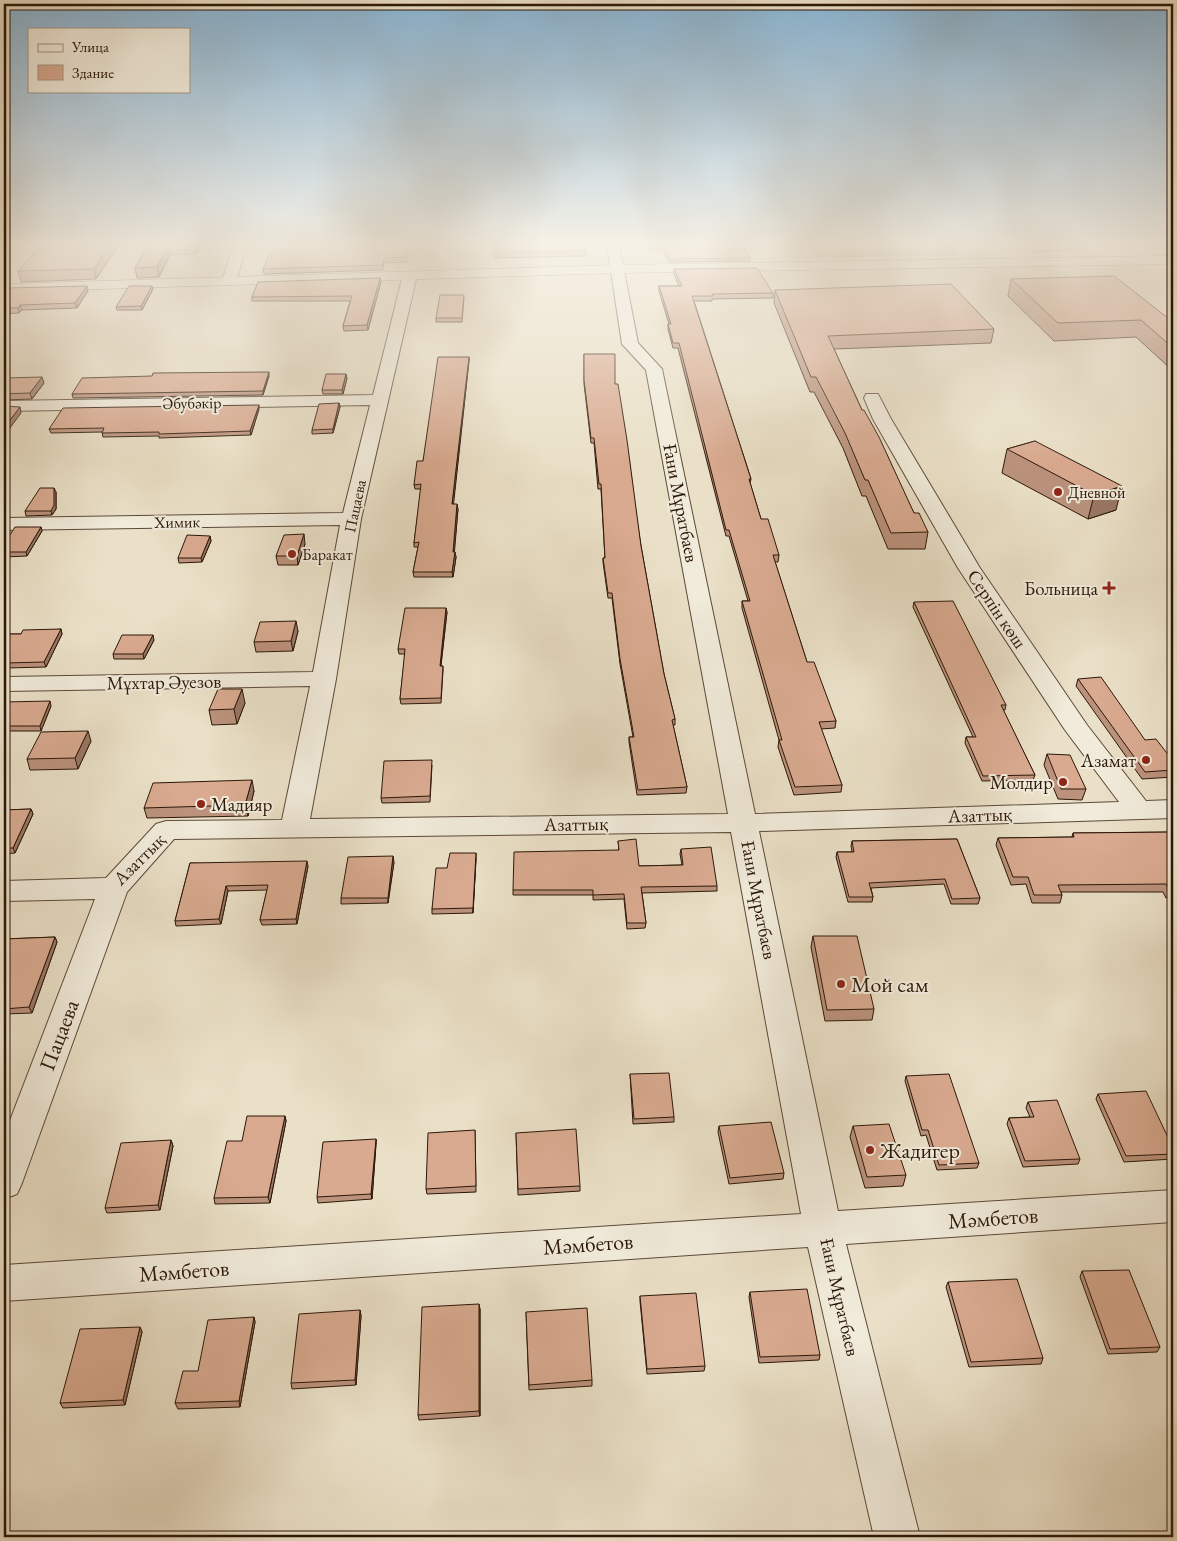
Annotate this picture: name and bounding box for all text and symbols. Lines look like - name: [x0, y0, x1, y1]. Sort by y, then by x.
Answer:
- legend: [28, 28, 190, 92]
- text: Улица: [71, 37, 109, 56]
- text: Здание: [72, 63, 114, 82]
- street label: Әбубәкір: [162, 392, 222, 414]
- street label: Ғани Мұратбаев: [657, 442, 705, 564]
- street label: Пацаева: [339, 477, 371, 534]
- place label: Дневной: [1068, 482, 1126, 503]
- marker: Дневной: [1052, 486, 1064, 498]
- street label: Химик: [153, 511, 200, 533]
- place label: Баракат: [302, 544, 353, 565]
- marker: Баракат: [286, 548, 298, 560]
- street label: Серпін көш: [961, 565, 1033, 653]
- place label: Больница: [1024, 576, 1098, 601]
- marker: Больница: [1102, 581, 1116, 595]
- street label: Мұхтар Әуезов: [107, 669, 221, 695]
- place label: Азамат: [1080, 748, 1136, 773]
- marker: Азамат: [1140, 754, 1152, 766]
- place label: Молдир: [990, 770, 1053, 795]
- marker: Молдир: [1057, 776, 1069, 788]
- place label: Мадияр: [211, 792, 272, 817]
- marker: Мадияр: [195, 798, 207, 810]
- street label: Азаттық: [946, 801, 1013, 829]
- street label: Азаттық: [543, 811, 608, 837]
- street label: Азаттық: [107, 827, 171, 891]
- street label: Ғани Мұратбаев: [735, 839, 783, 961]
- place label: Мой сам: [851, 970, 929, 999]
- marker: Мой сам: [835, 978, 847, 990]
- street label: Пацаева: [32, 995, 86, 1075]
- place label: Жадигер: [879, 1136, 960, 1165]
- marker: Жадигер: [864, 1144, 876, 1156]
- street label: Мәмбетов: [947, 1200, 1039, 1236]
- street label: Мәмбетов: [542, 1226, 634, 1262]
- street label: Ғани Мұратбаев: [814, 1236, 866, 1358]
- street label: Мәмбетов: [138, 1253, 230, 1289]

